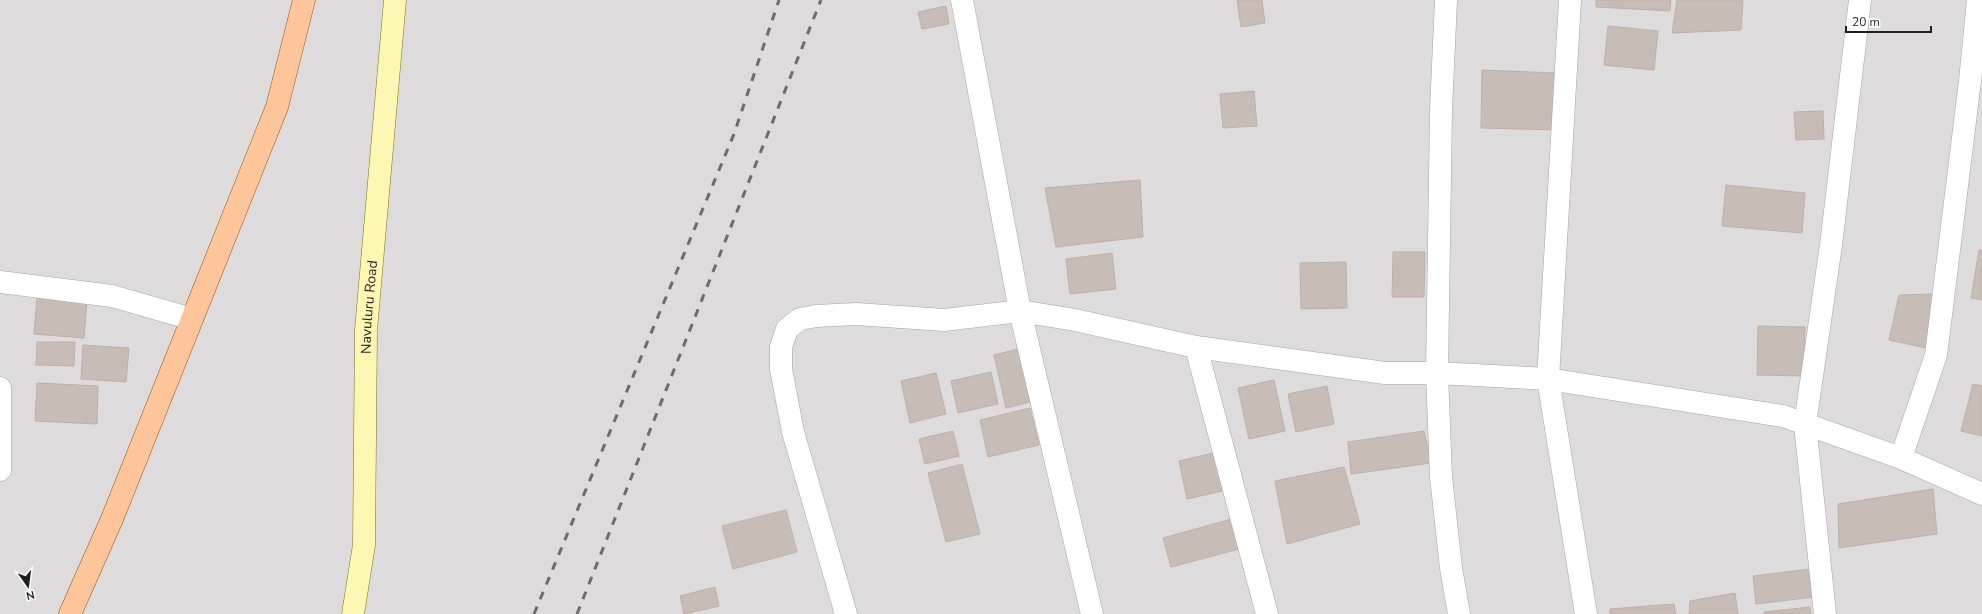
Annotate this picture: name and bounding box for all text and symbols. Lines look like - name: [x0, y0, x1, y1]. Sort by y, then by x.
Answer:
- scale bar: [1846, 8, 1931, 34]
- text: 20 m: [1852, 14, 1880, 30]
- street label: Navuluru Road: [356, 259, 382, 354]
- north arrow: [8, 566, 48, 606]
- text: N: [24, 587, 36, 603]

